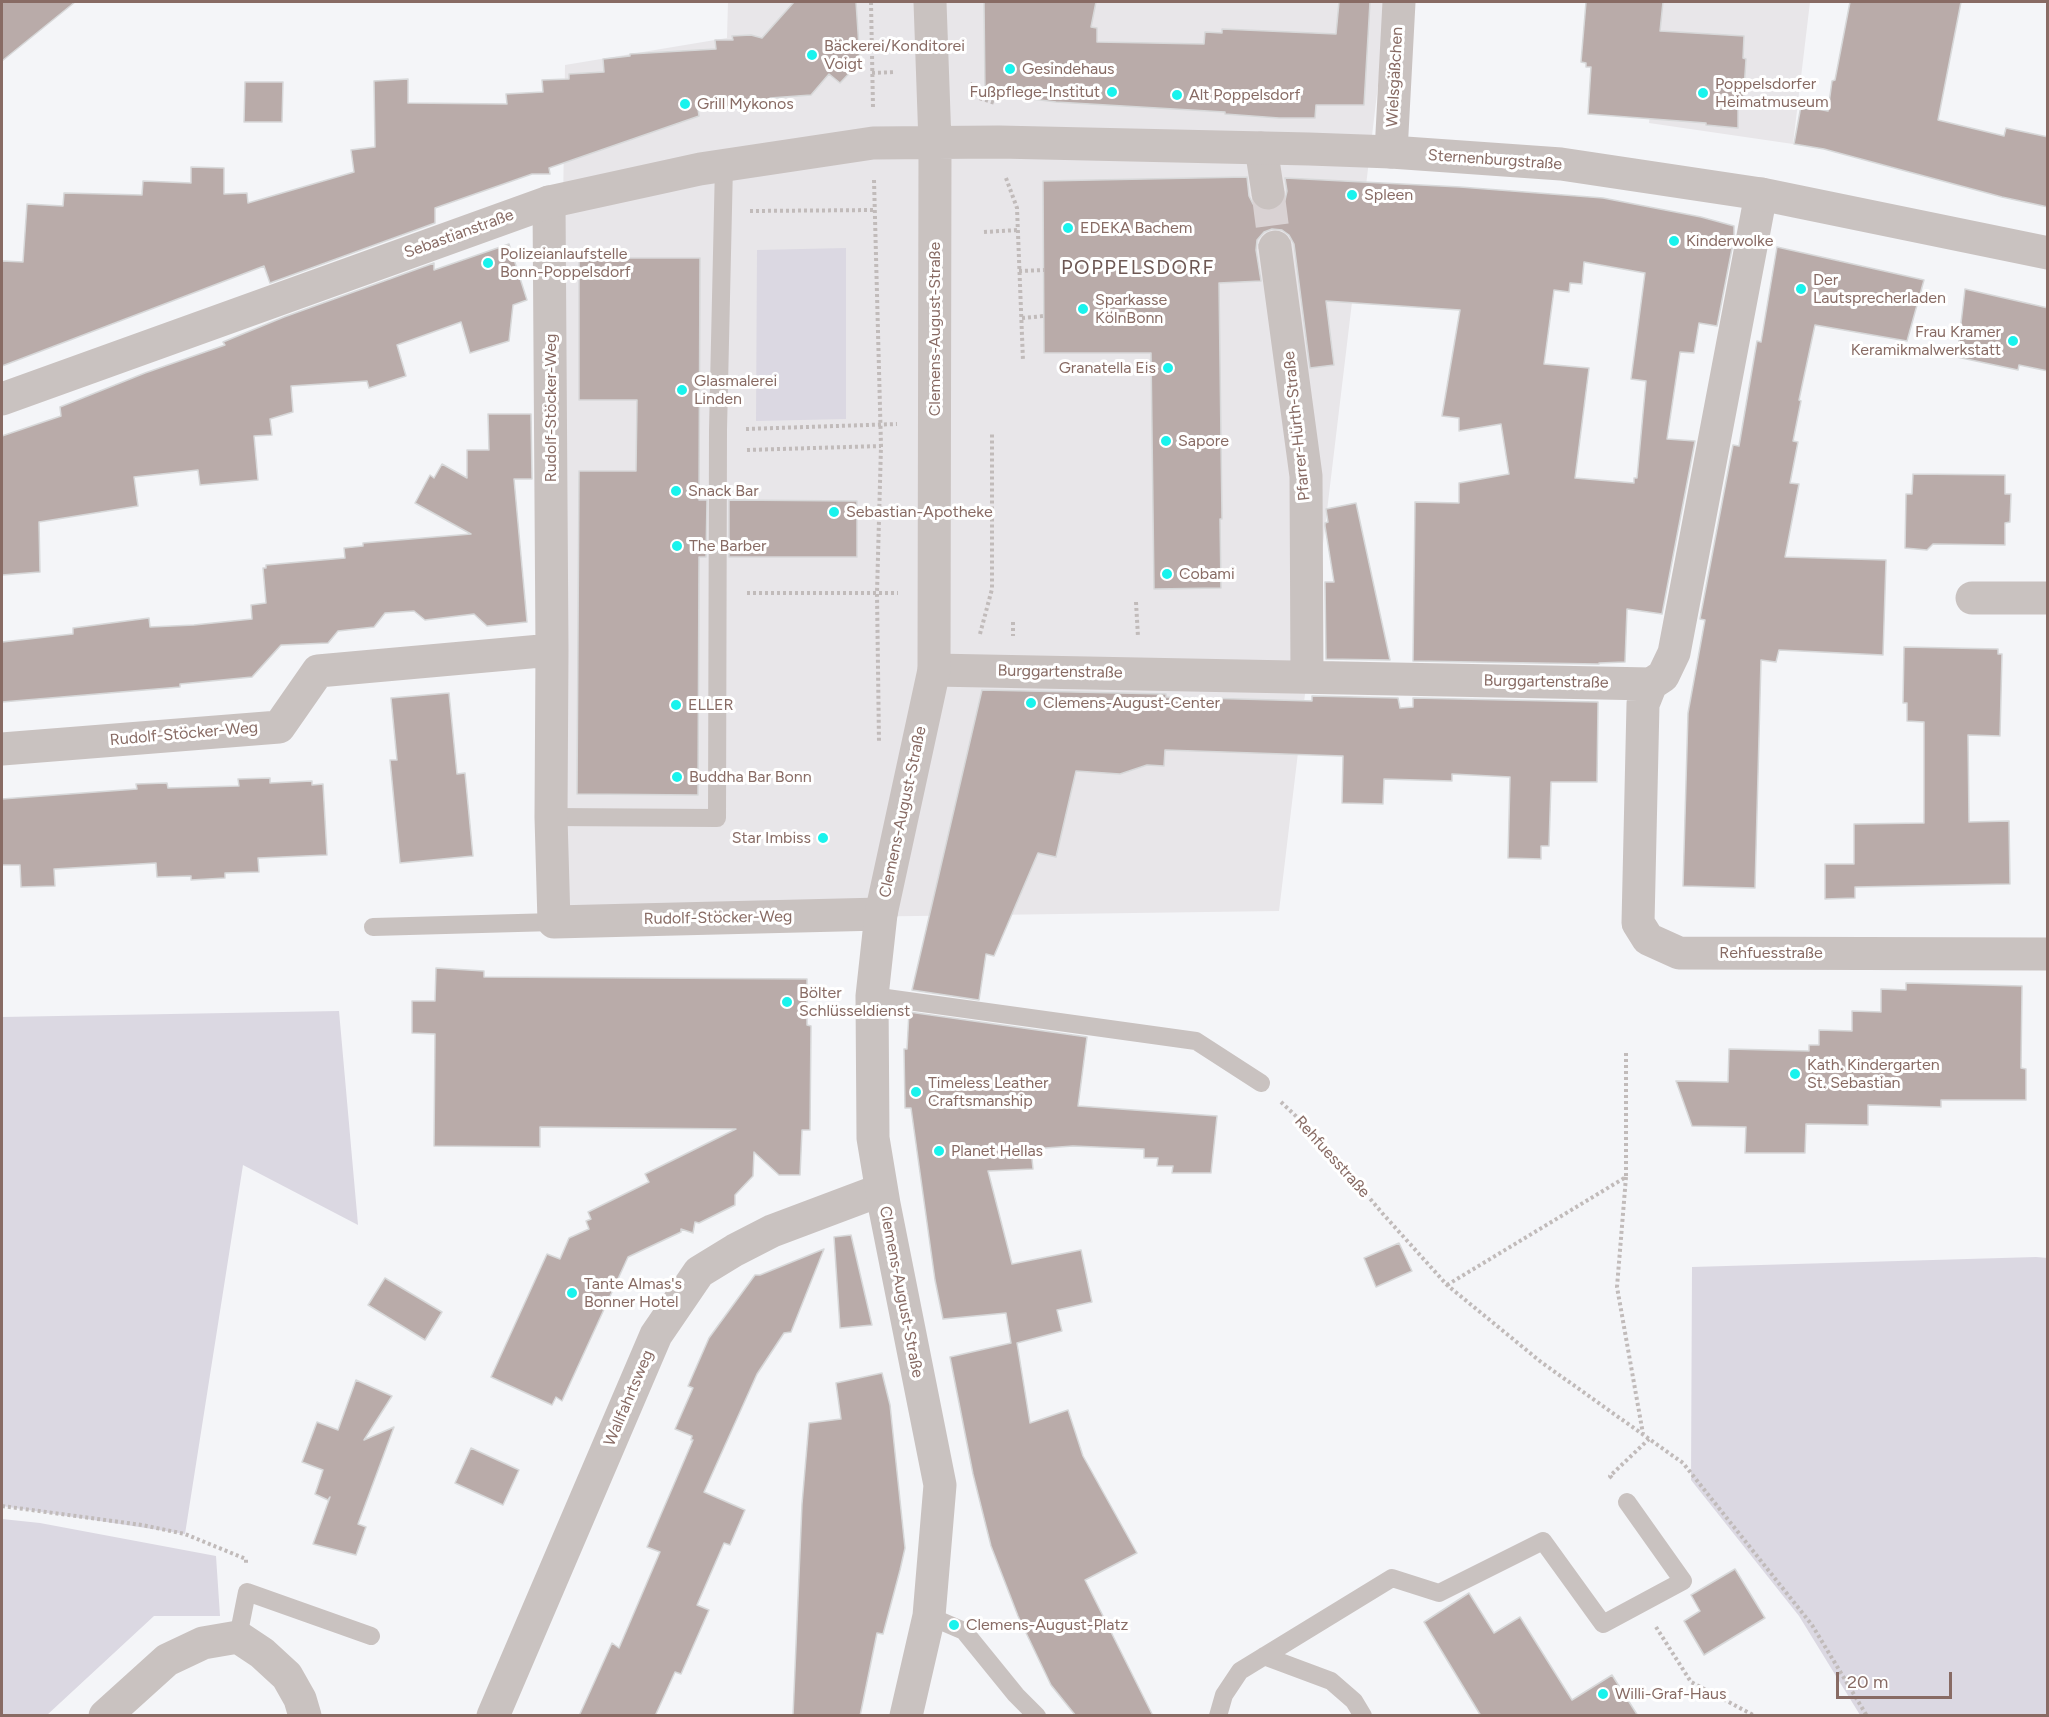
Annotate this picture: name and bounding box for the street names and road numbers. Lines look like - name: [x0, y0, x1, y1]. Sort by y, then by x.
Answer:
- street label: Wielsgäßchen: [1383, 26, 1407, 128]
- street label: Sternenburgstraße: [1427, 146, 1563, 174]
- street label: Sebastianstraße: [402, 205, 516, 263]
- street label: Clemens-August-Straße: [925, 242, 945, 416]
- street label: Rudolf-Stöcker-Weg: [541, 334, 561, 482]
- street label: Pfarrer-Hürth-Straße: [1280, 350, 1314, 502]
- street label: Burggartenstraße: [997, 661, 1123, 683]
- street label: Burggartenstraße: [1483, 671, 1609, 693]
- street label: Rudolf-Stöcker-Weg: [109, 718, 259, 750]
- street label: Clemens-August-Straße: [875, 725, 931, 899]
- street label: Rudolf-Stöcker-Weg: [643, 907, 793, 929]
- street label: Rehfuesstraße: [1719, 943, 1823, 963]
- street label: Rehfuesstraße: [1290, 1112, 1374, 1202]
- street label: Clemens-August-Straße: [875, 1204, 927, 1380]
- street label: Wallfahrtsweg: [600, 1347, 658, 1449]

